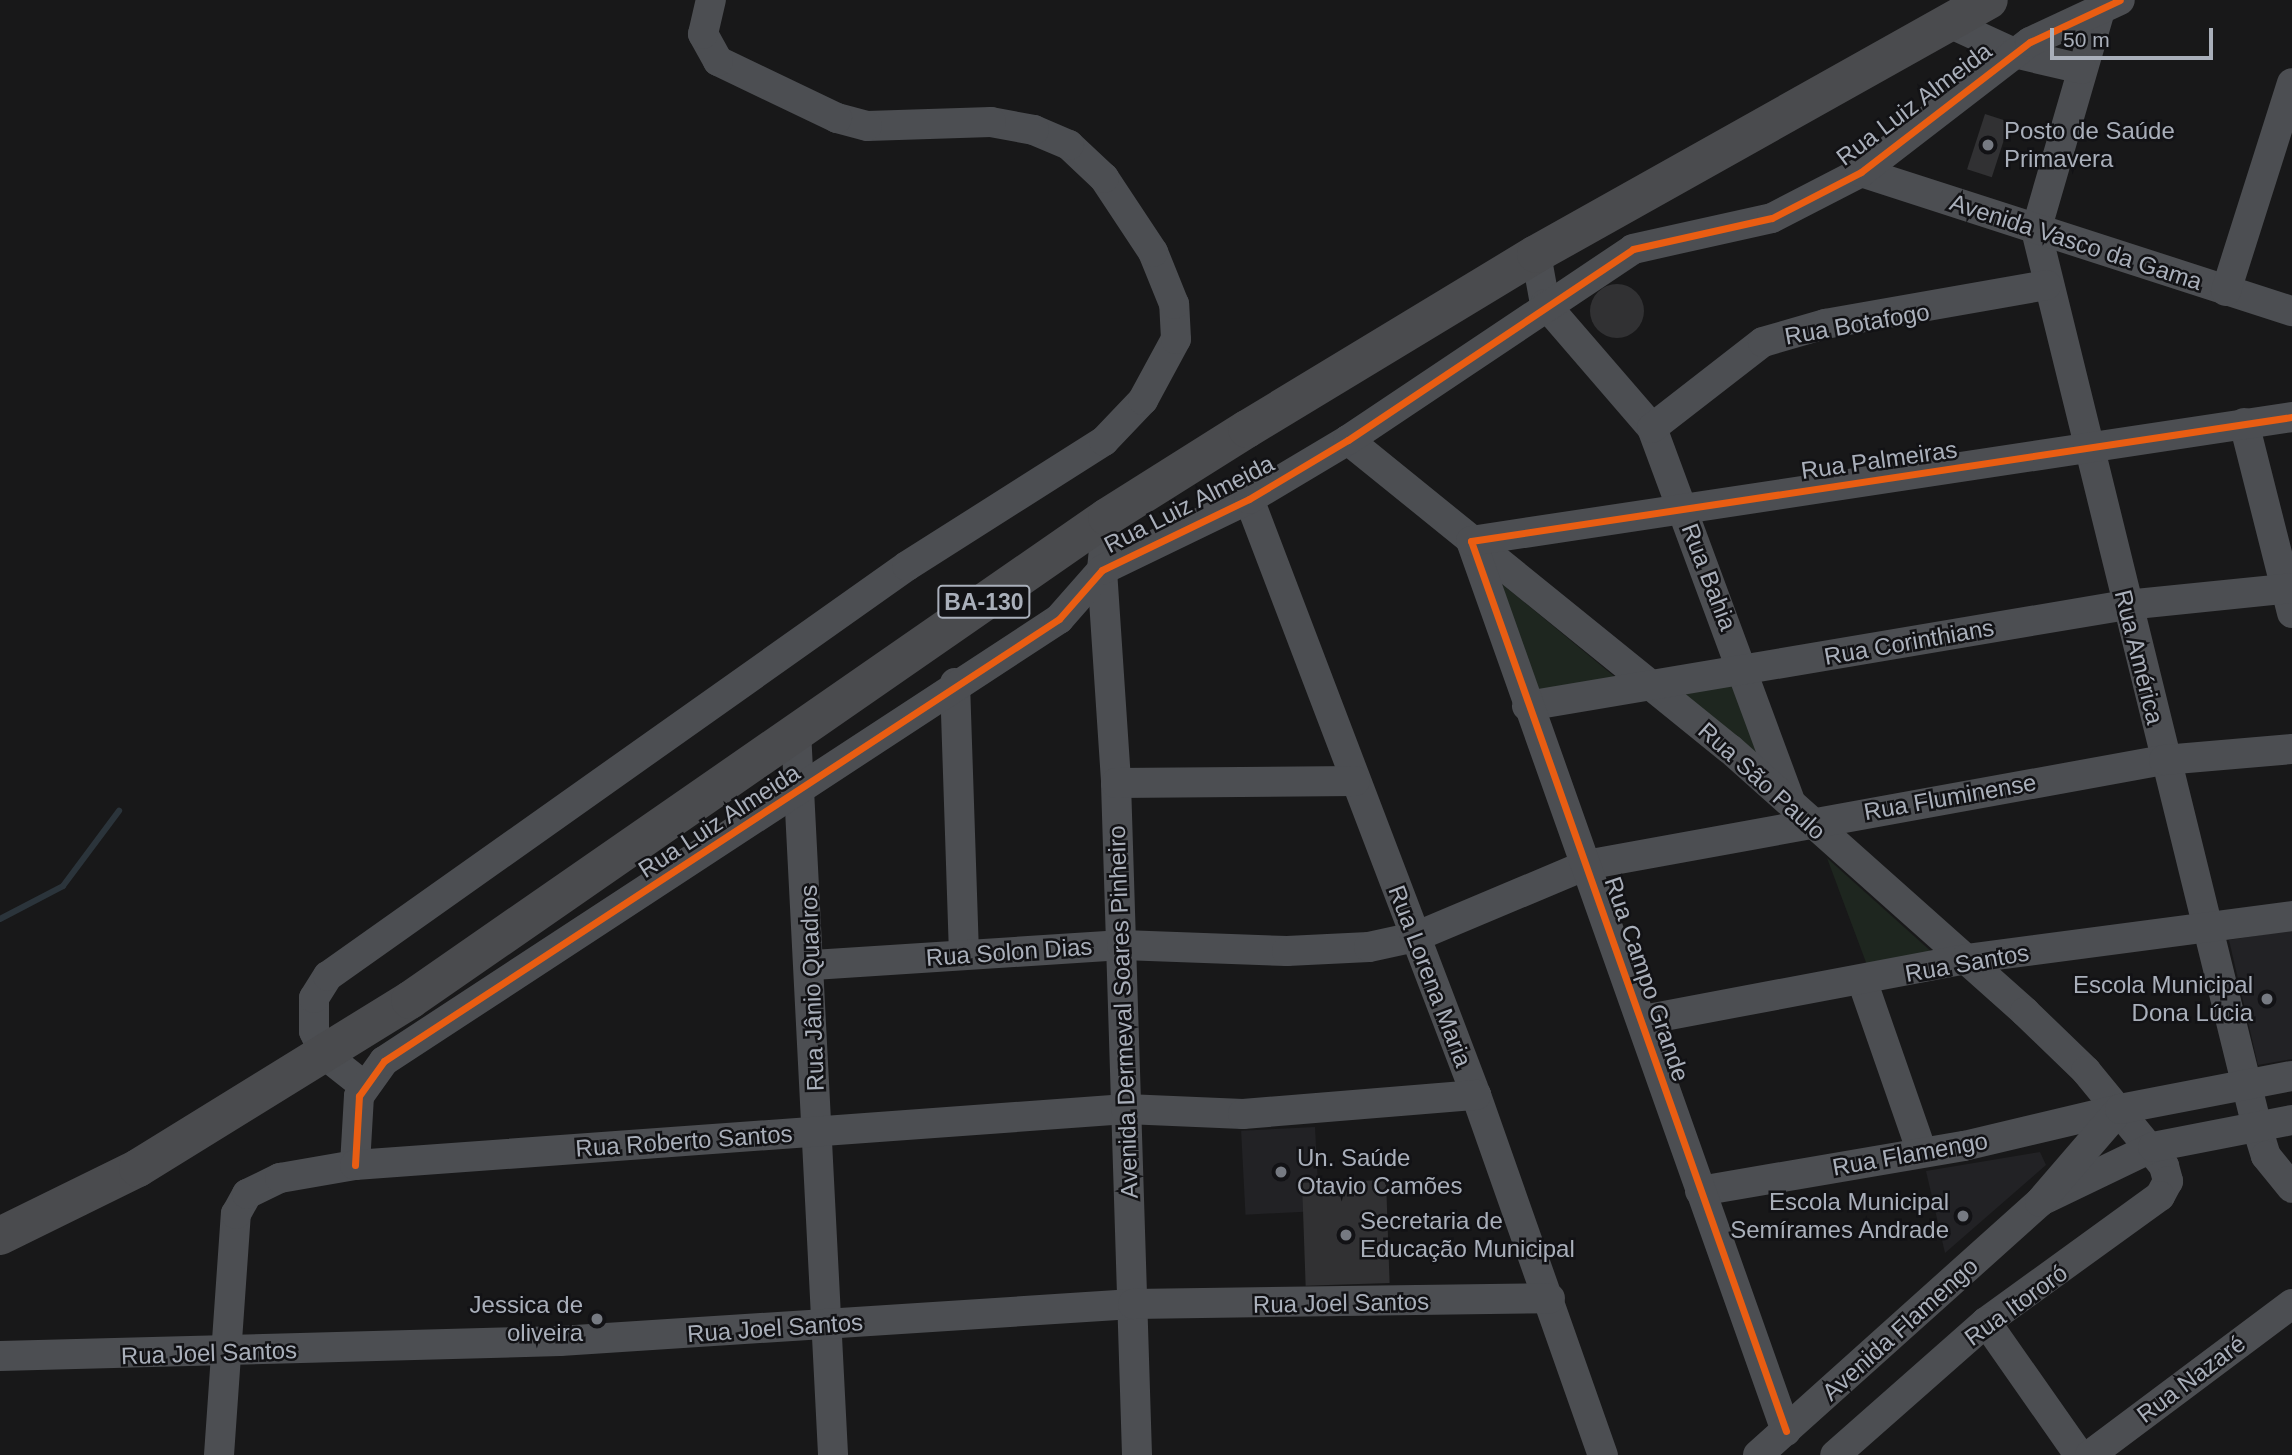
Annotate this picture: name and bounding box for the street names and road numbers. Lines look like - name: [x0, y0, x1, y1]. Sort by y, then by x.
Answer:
- street label: Rua Luiz Almeida: [1830, 36, 1998, 172]
- street label: Avenida Vasco da Gama: [1946, 188, 2206, 296]
- street label: Rua Botafogo: [1782, 297, 1932, 351]
- street label: Rua Palmeiras: [1799, 435, 1959, 485]
- street label: Rua Luiz Almeida: [1099, 448, 1279, 560]
- street label: Rua Bahia: [1675, 520, 1743, 634]
- road number: BA-130: [937, 582, 1031, 622]
- street label: Rua América: [2108, 586, 2170, 728]
- street label: Rua Corinthians: [1822, 613, 1996, 671]
- street label: Rua São Paulo: [1692, 716, 1832, 846]
- street label: Rua Luiz Almeida: [632, 758, 806, 884]
- street label: Rua Fluminense: [1861, 768, 2039, 826]
- street label: Avenida Dermeval Soares Pinheiro: [1102, 825, 1144, 1199]
- street label: Rua Campo Grande: [1598, 873, 1696, 1085]
- street label: Rua Lorena Maria: [1382, 881, 1478, 1071]
- street label: Rua Jânio Quadros: [794, 884, 830, 1092]
- street label: Rua Solon Dias: [925, 932, 1093, 972]
- street label: Rua Santos: [1903, 938, 2031, 988]
- street label: Rua Roberto Santos: [575, 1119, 793, 1163]
- street label: Rua Flamengo: [1830, 1126, 1990, 1182]
- street label: Avenida Flamengo: [1816, 1251, 1984, 1407]
- street label: Rua Itororó: [1959, 1258, 2073, 1352]
- street label: Rua Joel Santos: [1253, 1287, 1429, 1319]
- street label: Rua Joel Santos: [686, 1307, 864, 1349]
- street label: Rua Nazaré: [2131, 1329, 2251, 1429]
- street label: Rua Joel Santos: [120, 1336, 298, 1370]

